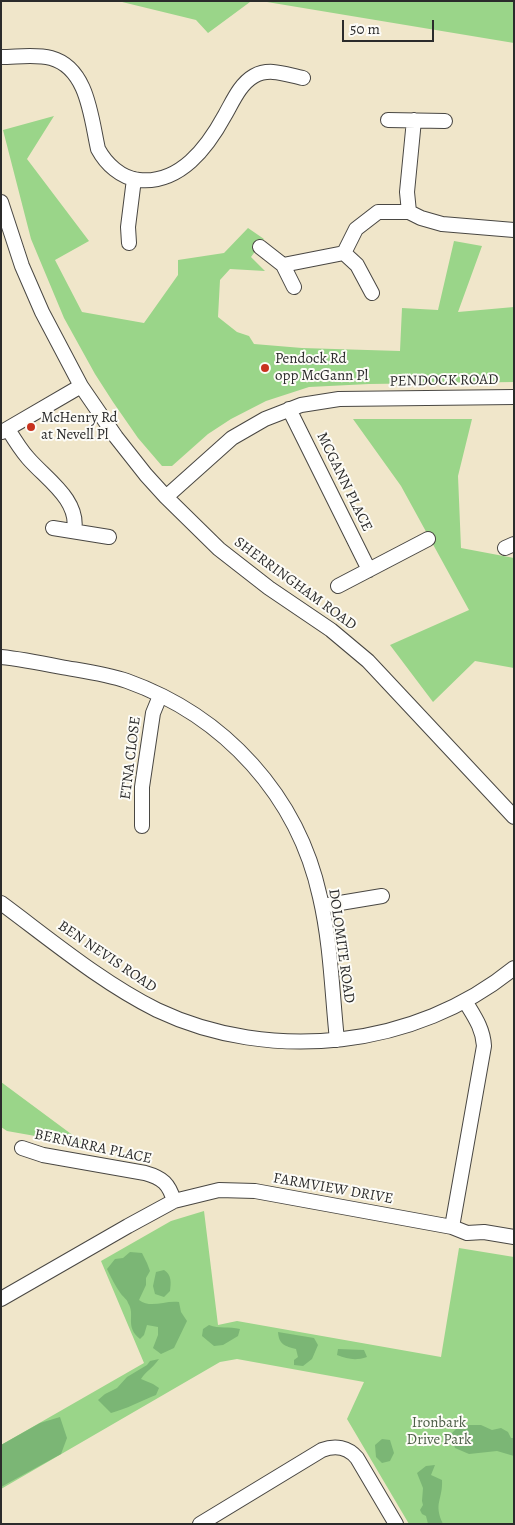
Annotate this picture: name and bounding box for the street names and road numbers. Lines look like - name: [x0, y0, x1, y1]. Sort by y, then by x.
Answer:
- street label: PENDOCK ROAD: [389, 371, 499, 391]
- street label: MCGANN PLACE: [312, 429, 376, 535]
- street label: SHERRINGHAM ROAD: [230, 534, 360, 634]
- street label: ETNA CLOSE: [117, 715, 145, 801]
- street label: DOLOMITE ROAD: [324, 888, 358, 1004]
- street label: BEN NEVIS ROAD: [54, 917, 160, 997]
- street label: BERNARRA PLACE: [33, 1126, 153, 1168]
- street label: FARMVIEW DRIVE: [272, 1170, 394, 1208]

